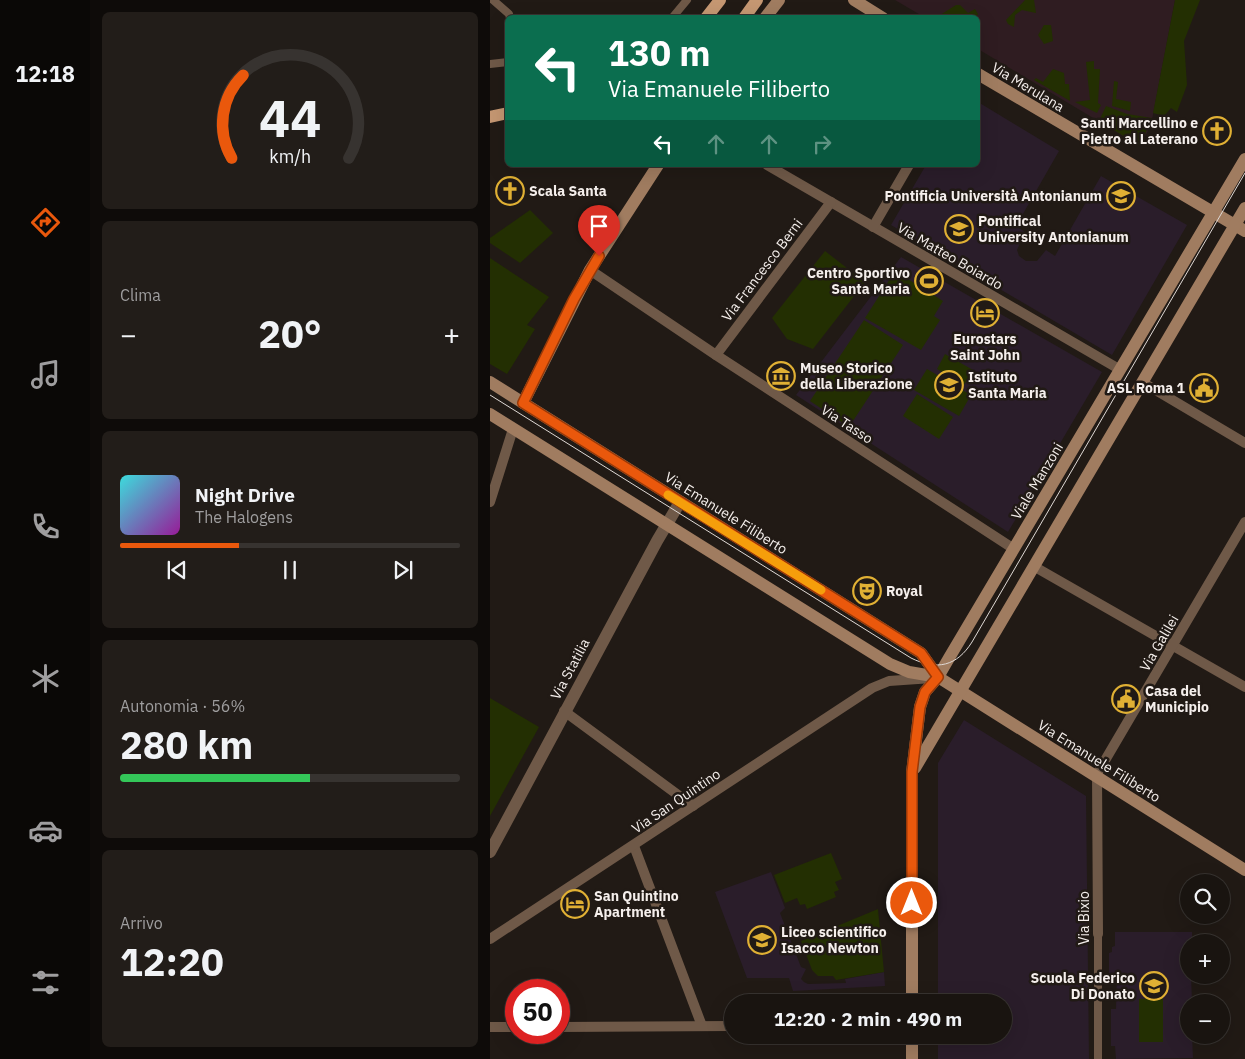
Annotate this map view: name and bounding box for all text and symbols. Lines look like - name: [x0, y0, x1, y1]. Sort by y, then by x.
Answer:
- text: 130 m: [608, 30, 711, 76]
- icon: left: [525, 35, 590, 100]
- street label: Via Merulana: [988, 58, 1068, 116]
- text: 12:18: [15, 59, 75, 88]
- text: Via Emanuele Filiberto: [608, 74, 830, 103]
- text: 44: [259, 84, 321, 151]
- place label: Santi Marcellino e Pietro al Laterano: [1080, 114, 1198, 148]
- church icon: Santi Marcellino e Pietro al Laterano: [1202, 116, 1232, 146]
- icon: left: [649, 130, 677, 158]
- icon: ahead: [702, 130, 730, 158]
- icon: ahead: [755, 130, 783, 158]
- icon: right: [808, 130, 836, 158]
- text: km/h: [269, 145, 311, 168]
- church icon: Scala Santa: [495, 176, 525, 206]
- school or university icon: Pontificia Università Antonianum: [1106, 181, 1136, 211]
- place label: Scala Santa: [529, 182, 607, 200]
- place label: Pontificia Università Antonianum: [885, 187, 1102, 205]
- icon: directions: [28, 205, 63, 240]
- pin: [578, 205, 620, 256]
- icon: arrive: [585, 212, 613, 240]
- place label: Pontifical University Antonianum: [978, 212, 1129, 246]
- school or university icon: Pontifical University Antonianum: [944, 214, 974, 244]
- street label: Via Francesco Berni: [718, 215, 806, 325]
- street label: Via Matteo Boiardo: [894, 218, 1006, 294]
- place label: Centro Sportivo Santa Maria: [807, 264, 910, 298]
- sports icon: Centro Sportivo Santa Maria: [914, 266, 944, 296]
- text: Clima: [120, 285, 161, 305]
- hotel icon: Eurostars Saint John: [970, 298, 1000, 328]
- text: 20°: [258, 309, 322, 358]
- text: −: [120, 316, 137, 353]
- text: +: [443, 316, 460, 353]
- place label: Eurostars Saint John: [950, 330, 1020, 364]
- icon: music: [28, 357, 63, 392]
- place label: Museo Storico della Liberazione: [800, 359, 913, 393]
- museum icon: Museo Storico della Liberazione: [766, 361, 796, 391]
- place label: Istituto Santa Maria: [968, 368, 1047, 402]
- school or university icon: Istituto Santa Maria: [934, 370, 964, 400]
- public building icon: ASL Roma 1: [1189, 373, 1219, 403]
- place label: ASL Roma 1: [1107, 379, 1186, 397]
- street label: Via Tasso: [817, 400, 877, 448]
- street label: Viale Manzoni: [1007, 439, 1067, 523]
- street label: Via Emanuele Filiberto: [661, 468, 791, 558]
- text: Night Drive: [195, 483, 295, 507]
- text: The Halogens: [195, 507, 293, 527]
- icon: phone: [28, 509, 63, 544]
- icon: previous: [163, 556, 191, 584]
- icon: pause: [276, 556, 304, 584]
- icon: next: [389, 556, 417, 584]
- theatre icon: Royal: [852, 576, 882, 606]
- place label: Royal: [886, 582, 922, 600]
- street label: Via Galilei: [1136, 612, 1182, 674]
- street label: Via Statilia: [546, 635, 594, 703]
- icon: climate: [28, 661, 63, 696]
- place label: Casa del Municipio: [1145, 682, 1209, 716]
- public building icon: Casa del Municipio: [1111, 684, 1141, 714]
- text: Autonomia · 56%: [120, 696, 245, 716]
- street label: Via Emanuele Filiberto: [1034, 716, 1164, 806]
- text: 280 km: [120, 720, 253, 769]
- street label: Via San Quintino: [628, 765, 724, 837]
- icon: car: [28, 813, 63, 848]
- map controls: [1180, 874, 1230, 1044]
- button: search: [1180, 874, 1230, 924]
- position arrow: [885, 876, 937, 928]
- place label: San Quintino Apartment: [594, 887, 679, 921]
- hotel icon: San Quintino Apartment: [560, 889, 590, 919]
- street label: Via Bixio: [1075, 891, 1093, 945]
- text: Arrivo: [120, 913, 163, 933]
- place label: Liceo scientifico Isacco Newton: [781, 923, 887, 957]
- school or university icon: Liceo scientifico Isacco Newton: [747, 925, 777, 955]
- button: +: [1180, 934, 1230, 984]
- text: 12:20: [120, 937, 224, 986]
- icon: filters: [28, 965, 63, 1000]
- place label: Scuola Federico Di Donato: [1031, 969, 1135, 1003]
- school or university icon: Scuola Federico Di Donato: [1139, 971, 1169, 1001]
- speed limit sign: 50: [505, 979, 570, 1044]
- button: −: [1180, 994, 1230, 1044]
- text: 12:20 · 2 min · 490 m: [774, 1007, 962, 1031]

